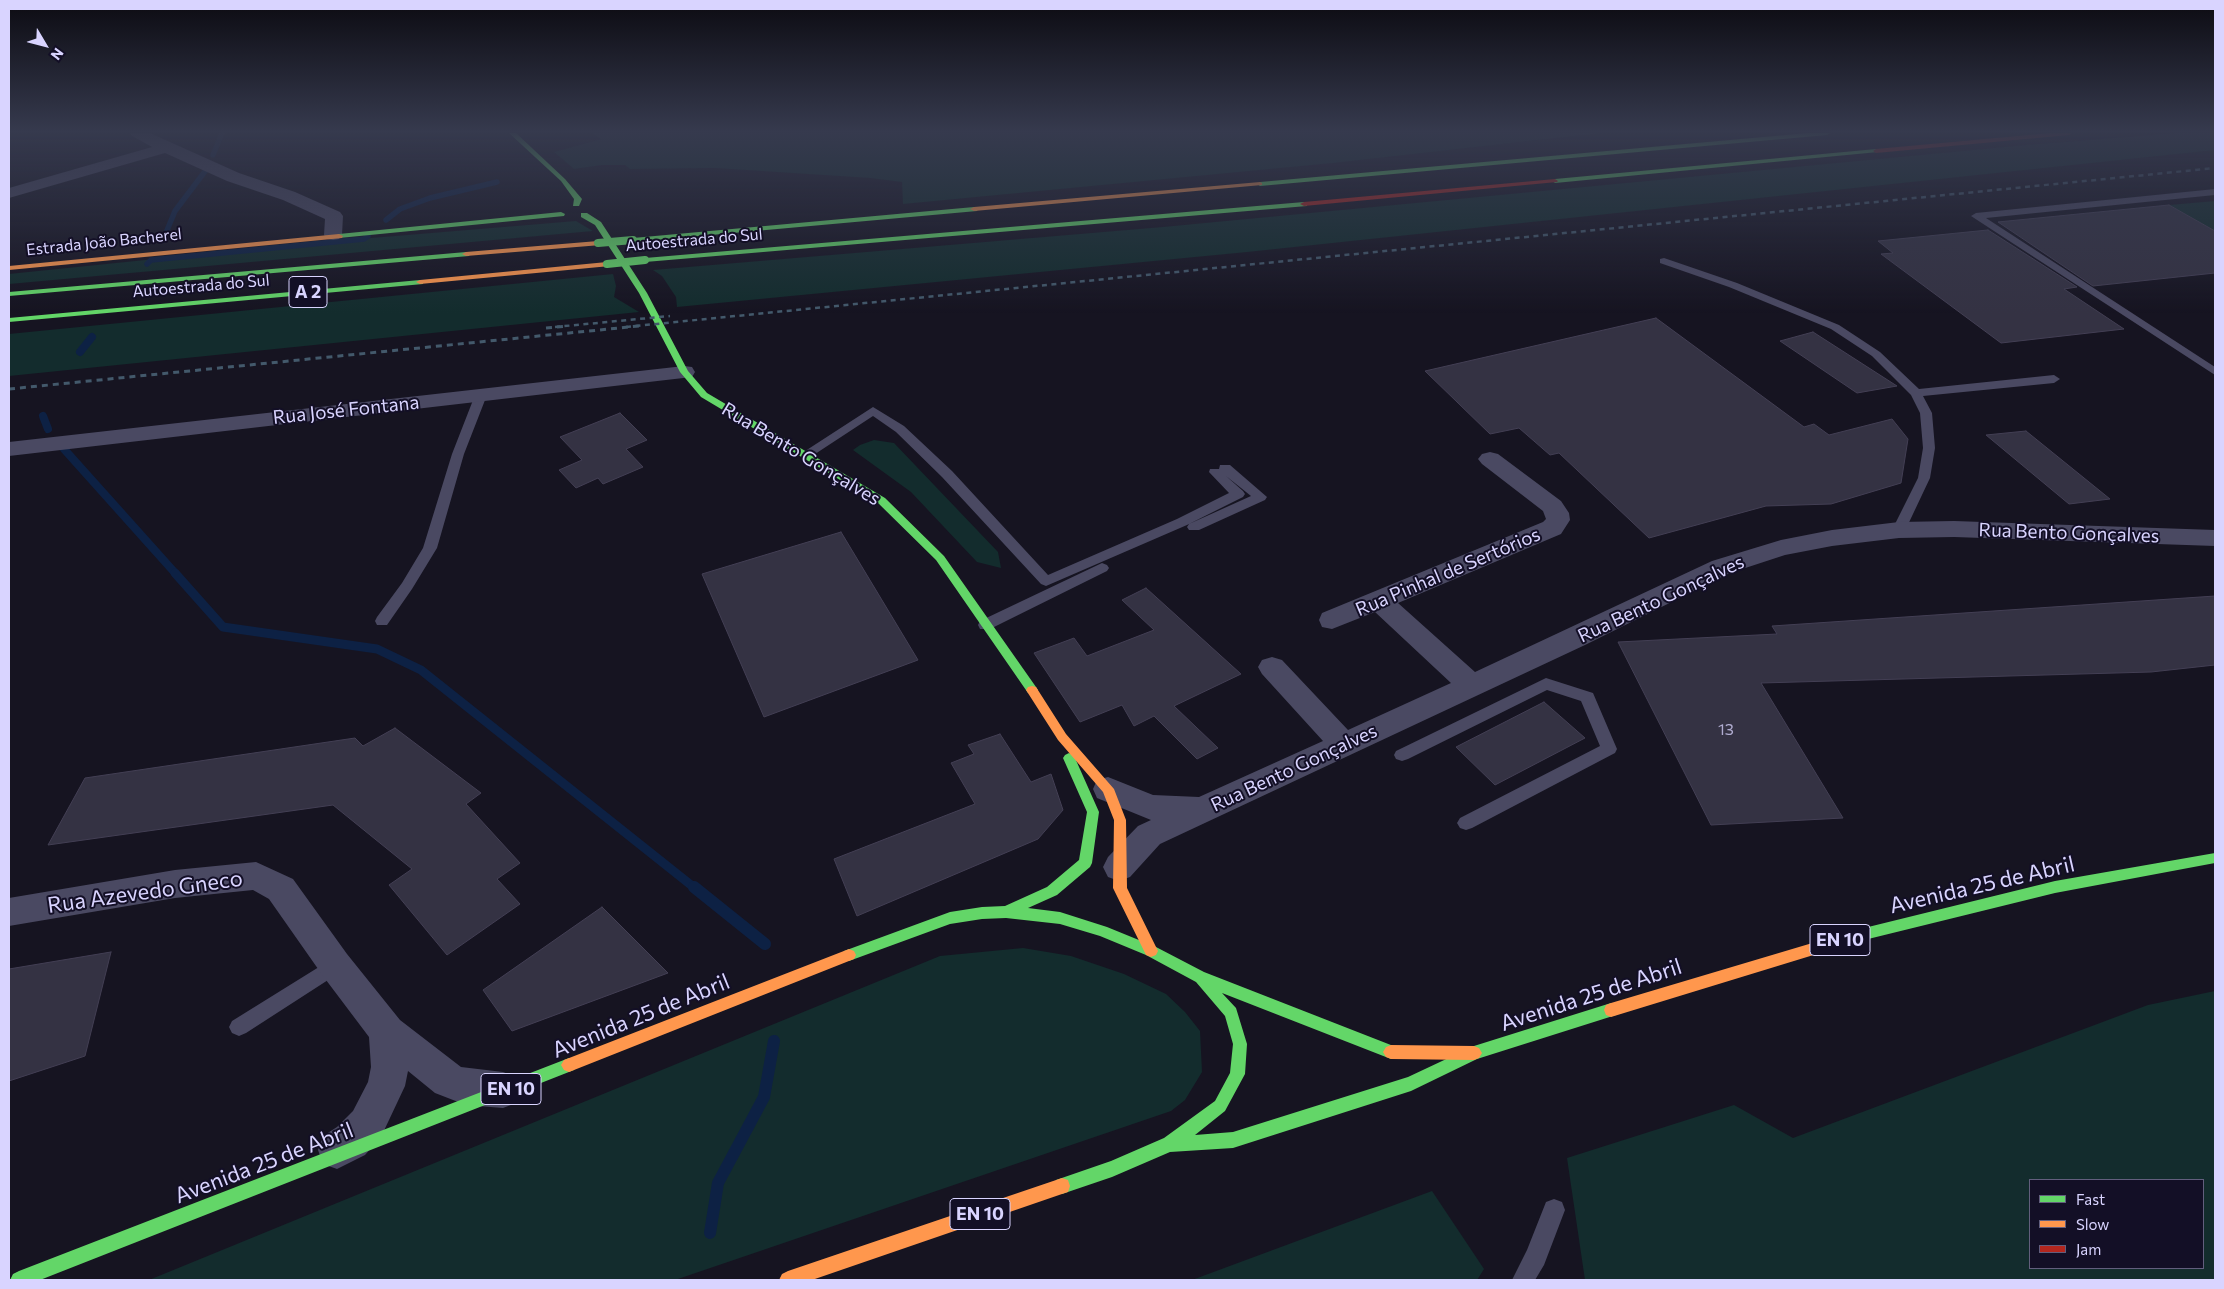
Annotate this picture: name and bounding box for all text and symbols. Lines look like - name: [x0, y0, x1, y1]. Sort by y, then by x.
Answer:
- north arrow: [20, 20, 70, 70]
- text: N: [47, 45, 67, 64]
- street label: Estrada João Bacherel: [25, 224, 183, 260]
- street label: Autoestrada do Sul: [625, 224, 763, 256]
- street label: Autoestrada do Sul: [132, 270, 270, 302]
- road number: A 2: [289, 276, 327, 308]
- street label: Rua José Fontana: [272, 391, 420, 429]
- street label: Rua Bento Gonçalves: [718, 398, 884, 510]
- street label: Rua Bento Gonçalves: [1978, 518, 2160, 548]
- street label: Rua Pinhal de Sertórios: [1352, 523, 1544, 621]
- street label: Rua Bento Gonçalves: [1574, 550, 1748, 648]
- street label: Rua Bento Gonçalves: [1207, 719, 1381, 817]
- house number: 13: [1718, 720, 1734, 740]
- street label: Avenida 25 de Abril: [1887, 851, 2077, 919]
- street label: Rua Azevedo Gneco: [46, 865, 244, 919]
- road number: EN 10: [1810, 924, 1870, 956]
- street label: Avenida 25 de Abril: [1497, 953, 1685, 1037]
- street label: Avenida 25 de Abril: [548, 968, 734, 1064]
- road number: EN 10: [481, 1074, 541, 1104]
- street label: Avenida 25 de Abril: [171, 1117, 357, 1209]
- legend: [2029, 1179, 2204, 1269]
- text: Fast: [2076, 1190, 2105, 1208]
- road number: EN 10: [950, 1198, 1010, 1230]
- text: Slow: [2076, 1215, 2109, 1233]
- text: Jam: [2076, 1240, 2101, 1258]

